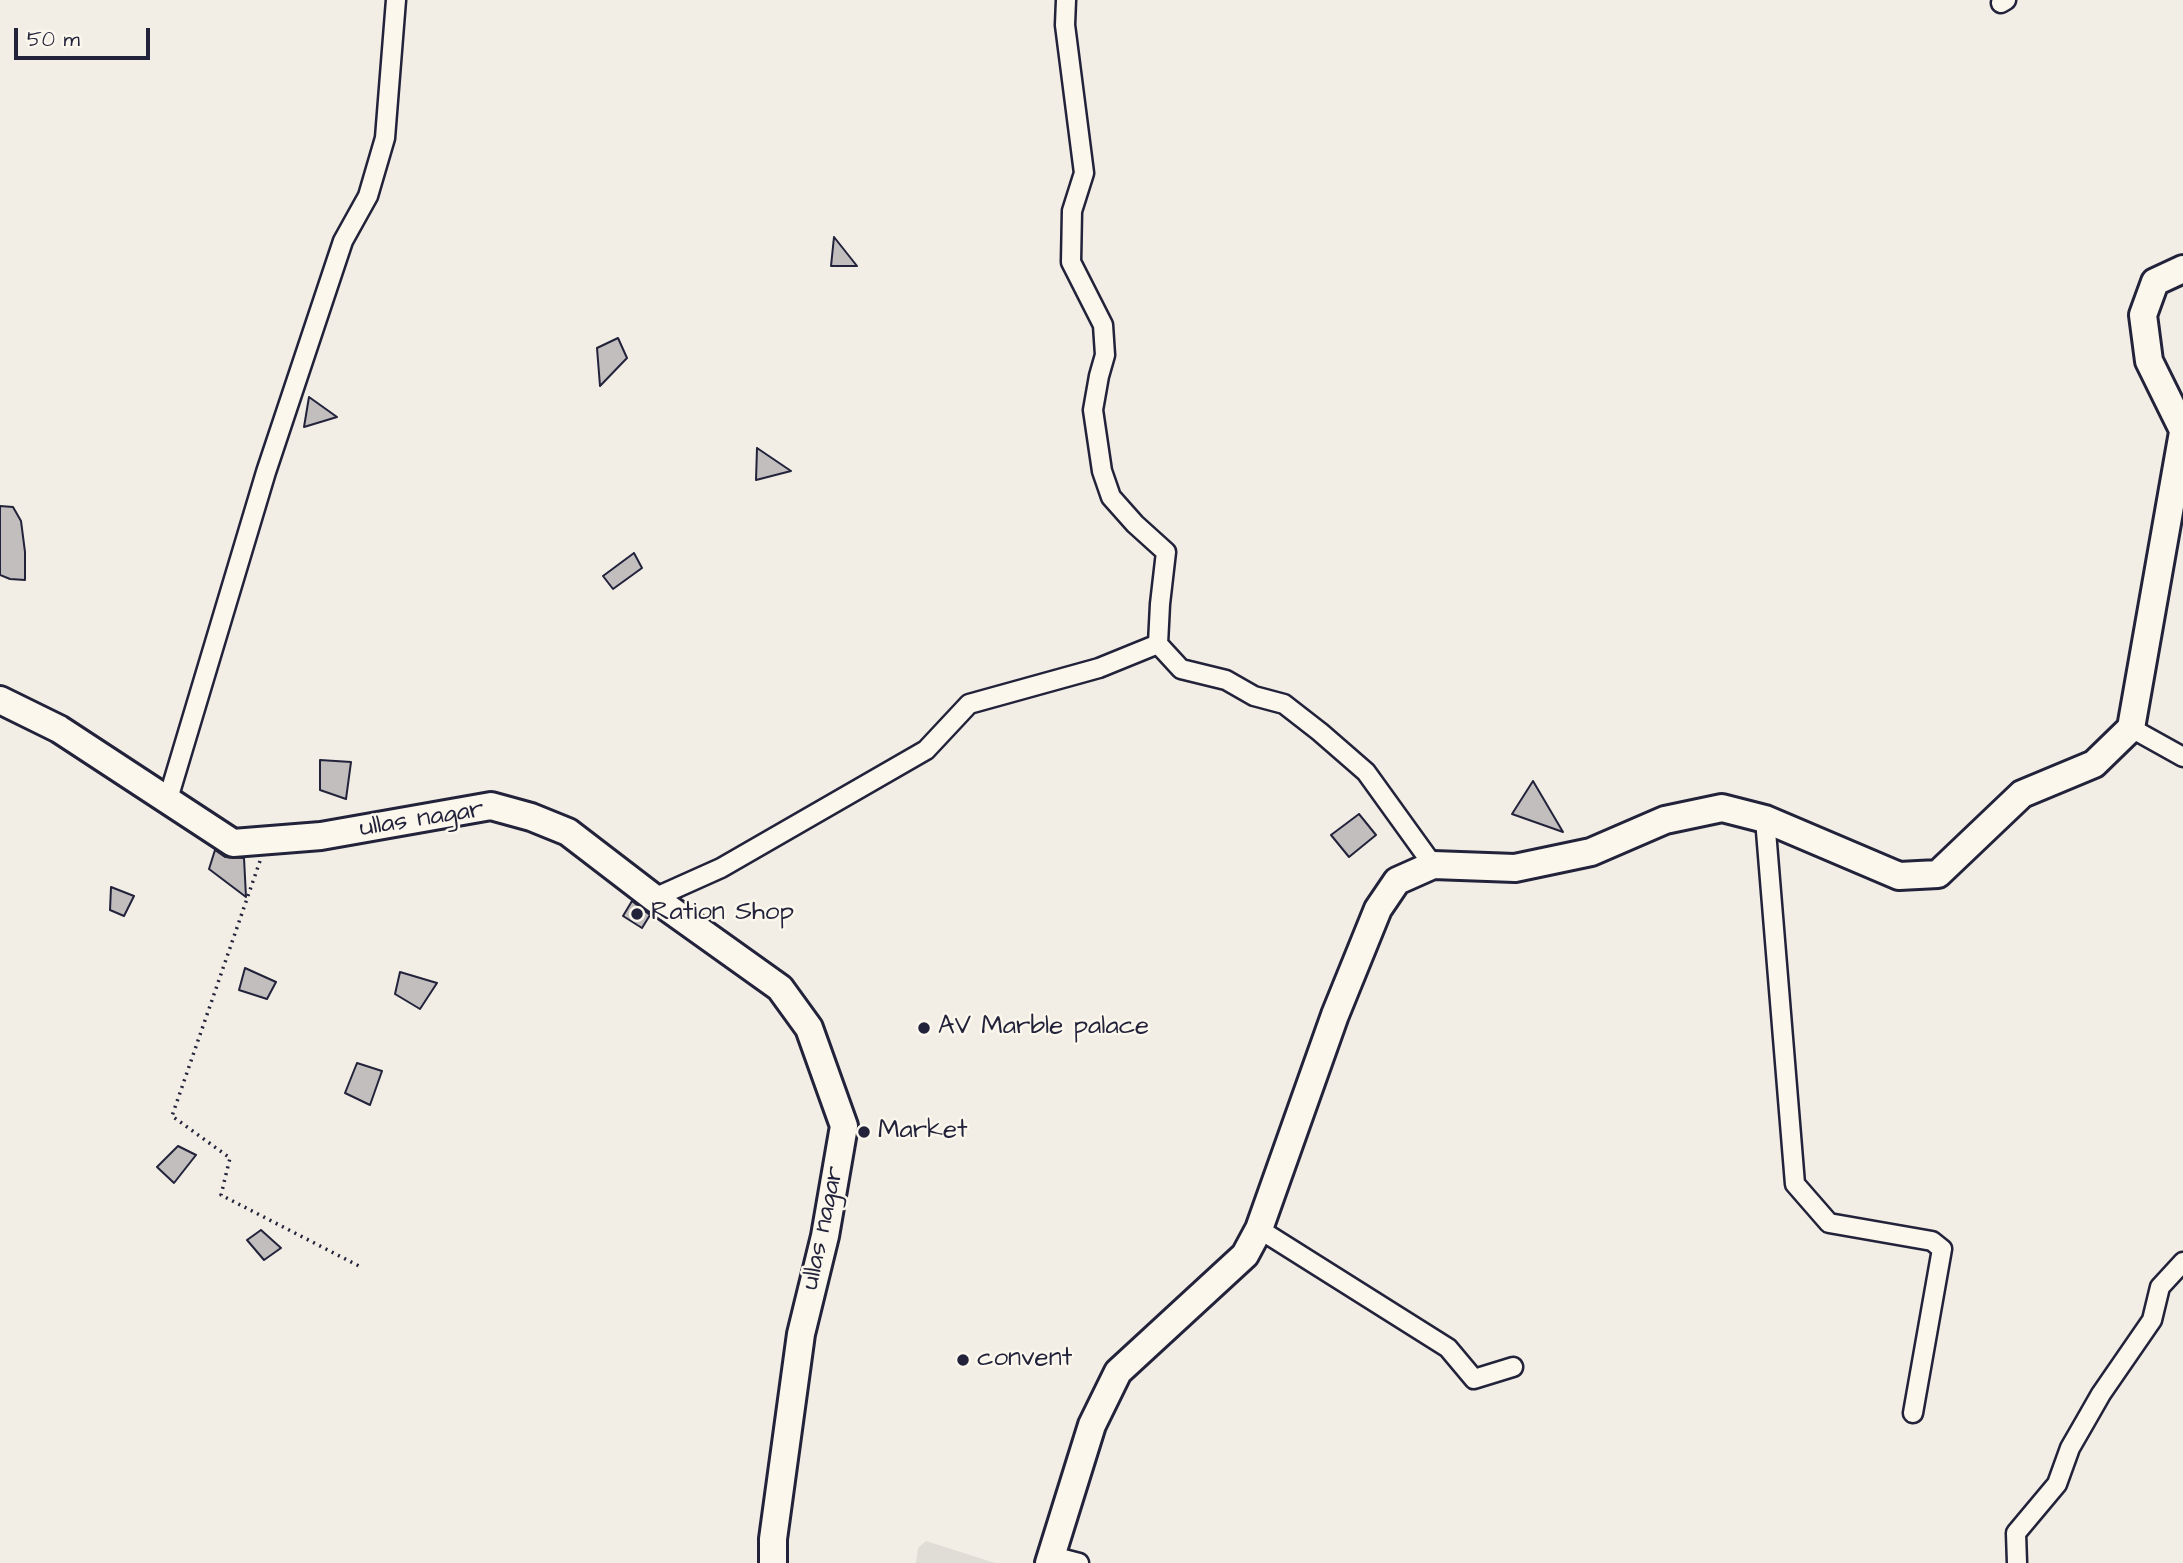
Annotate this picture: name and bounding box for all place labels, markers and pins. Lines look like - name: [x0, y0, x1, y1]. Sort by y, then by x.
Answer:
- place label: Ration Shop: [651, 898, 794, 930]
- marker: Ration Shop: [629, 906, 645, 922]
- place label: AV Marble palace: [938, 1012, 1149, 1044]
- marker: AV Marble palace: [916, 1020, 932, 1036]
- place label: Market: [878, 1116, 968, 1148]
- marker: Market: [856, 1124, 872, 1140]
- place label: convent: [977, 1344, 1072, 1376]
- marker: convent: [955, 1352, 971, 1368]

